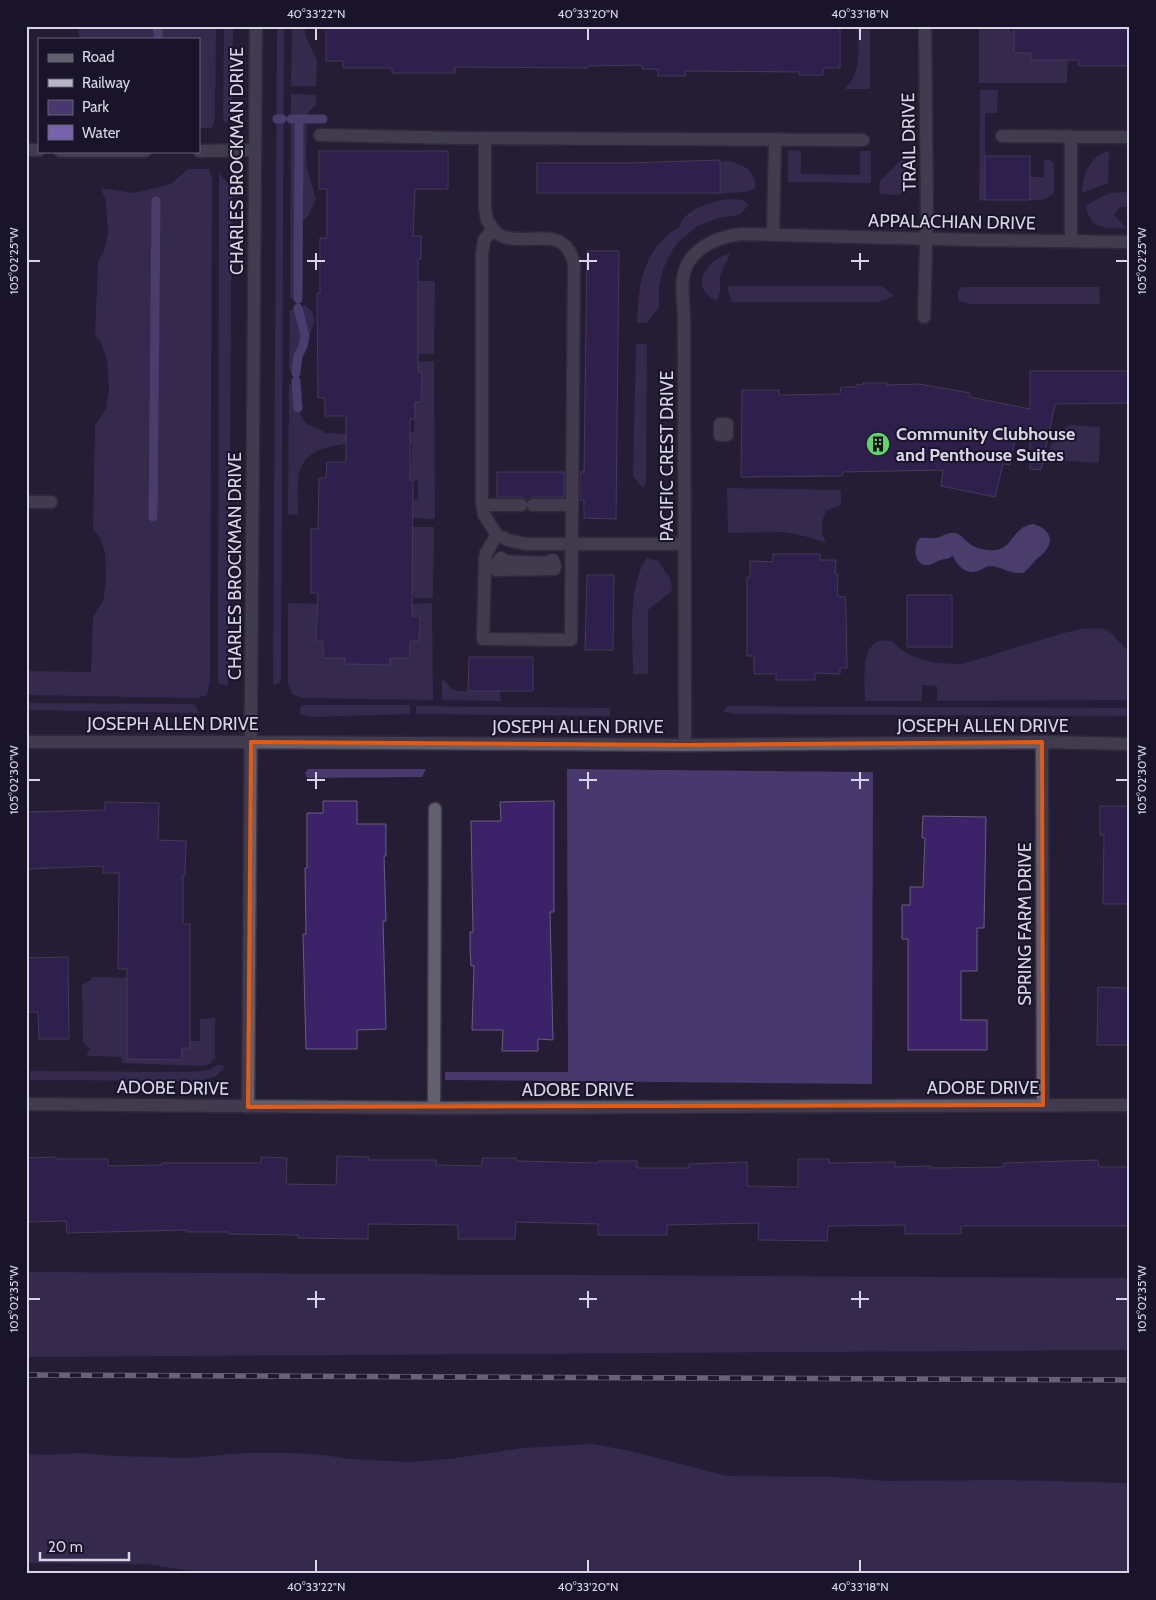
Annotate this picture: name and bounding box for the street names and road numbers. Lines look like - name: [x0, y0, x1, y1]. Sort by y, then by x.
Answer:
- street label: CHARLES BROCKMAN DRIVE: [226, 47, 248, 275]
- street label: TRAIL DRIVE: [897, 92, 921, 192]
- street label: APPALACHIAN DRIVE: [868, 210, 1036, 234]
- street label: PACIFIC CREST DRIVE: [656, 371, 678, 541]
- street label: CHARLES BROCKMAN DRIVE: [224, 452, 246, 680]
- street label: JOSEPH ALLEN DRIVE: [86, 713, 259, 735]
- street label: JOSEPH ALLEN DRIVE: [896, 715, 1069, 737]
- street label: JOSEPH ALLEN DRIVE: [491, 716, 664, 738]
- street label: SPRING FARM DRIVE: [1014, 842, 1036, 1006]
- street label: ADOBE DRIVE: [117, 1076, 229, 1100]
- street label: ADOBE DRIVE: [927, 1077, 1039, 1099]
- street label: ADOBE DRIVE: [522, 1079, 634, 1101]

